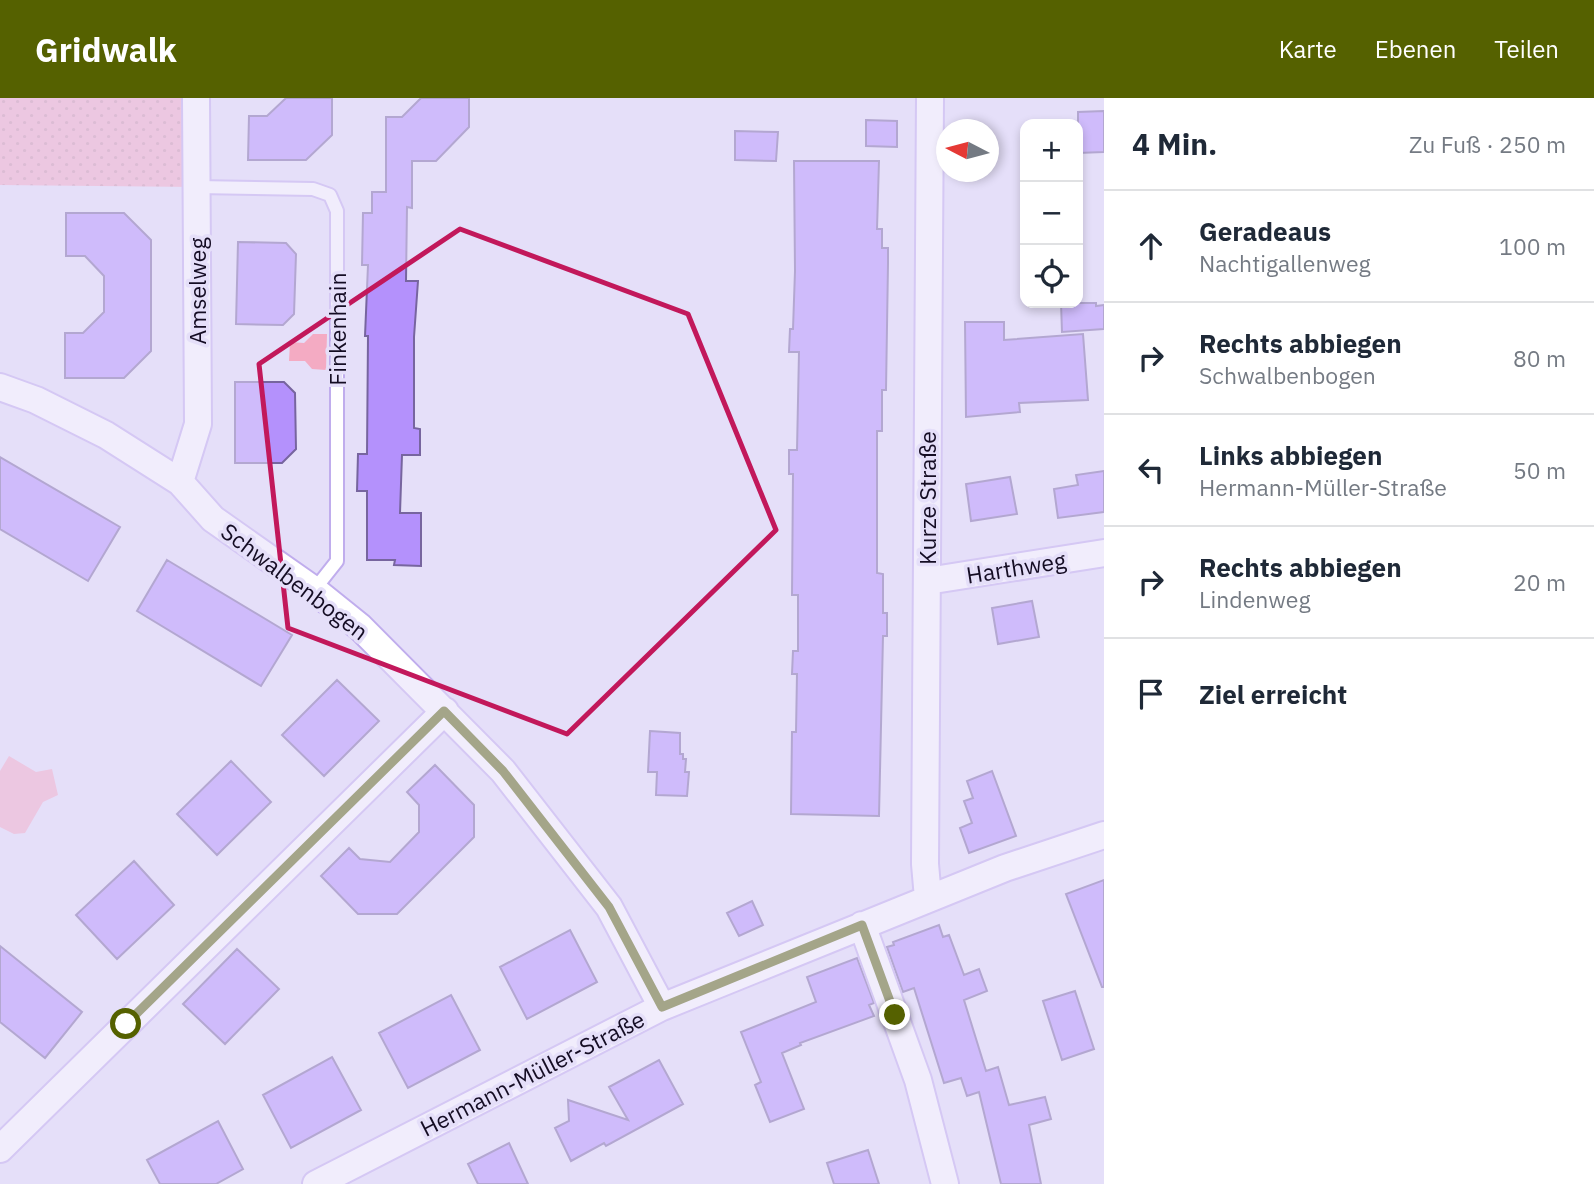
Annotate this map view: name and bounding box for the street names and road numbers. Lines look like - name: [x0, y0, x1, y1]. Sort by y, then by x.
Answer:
- street label: Amselweg: [182, 237, 212, 345]
- street label: Finkenhain: [322, 272, 352, 386]
- street label: Kurze Straße: [912, 431, 942, 565]
- street label: Schwalbenbogen: [215, 516, 375, 646]
- street label: Harthweg: [964, 544, 1068, 590]
- street label: Hermann-Müller-Straße: [415, 1003, 649, 1143]

